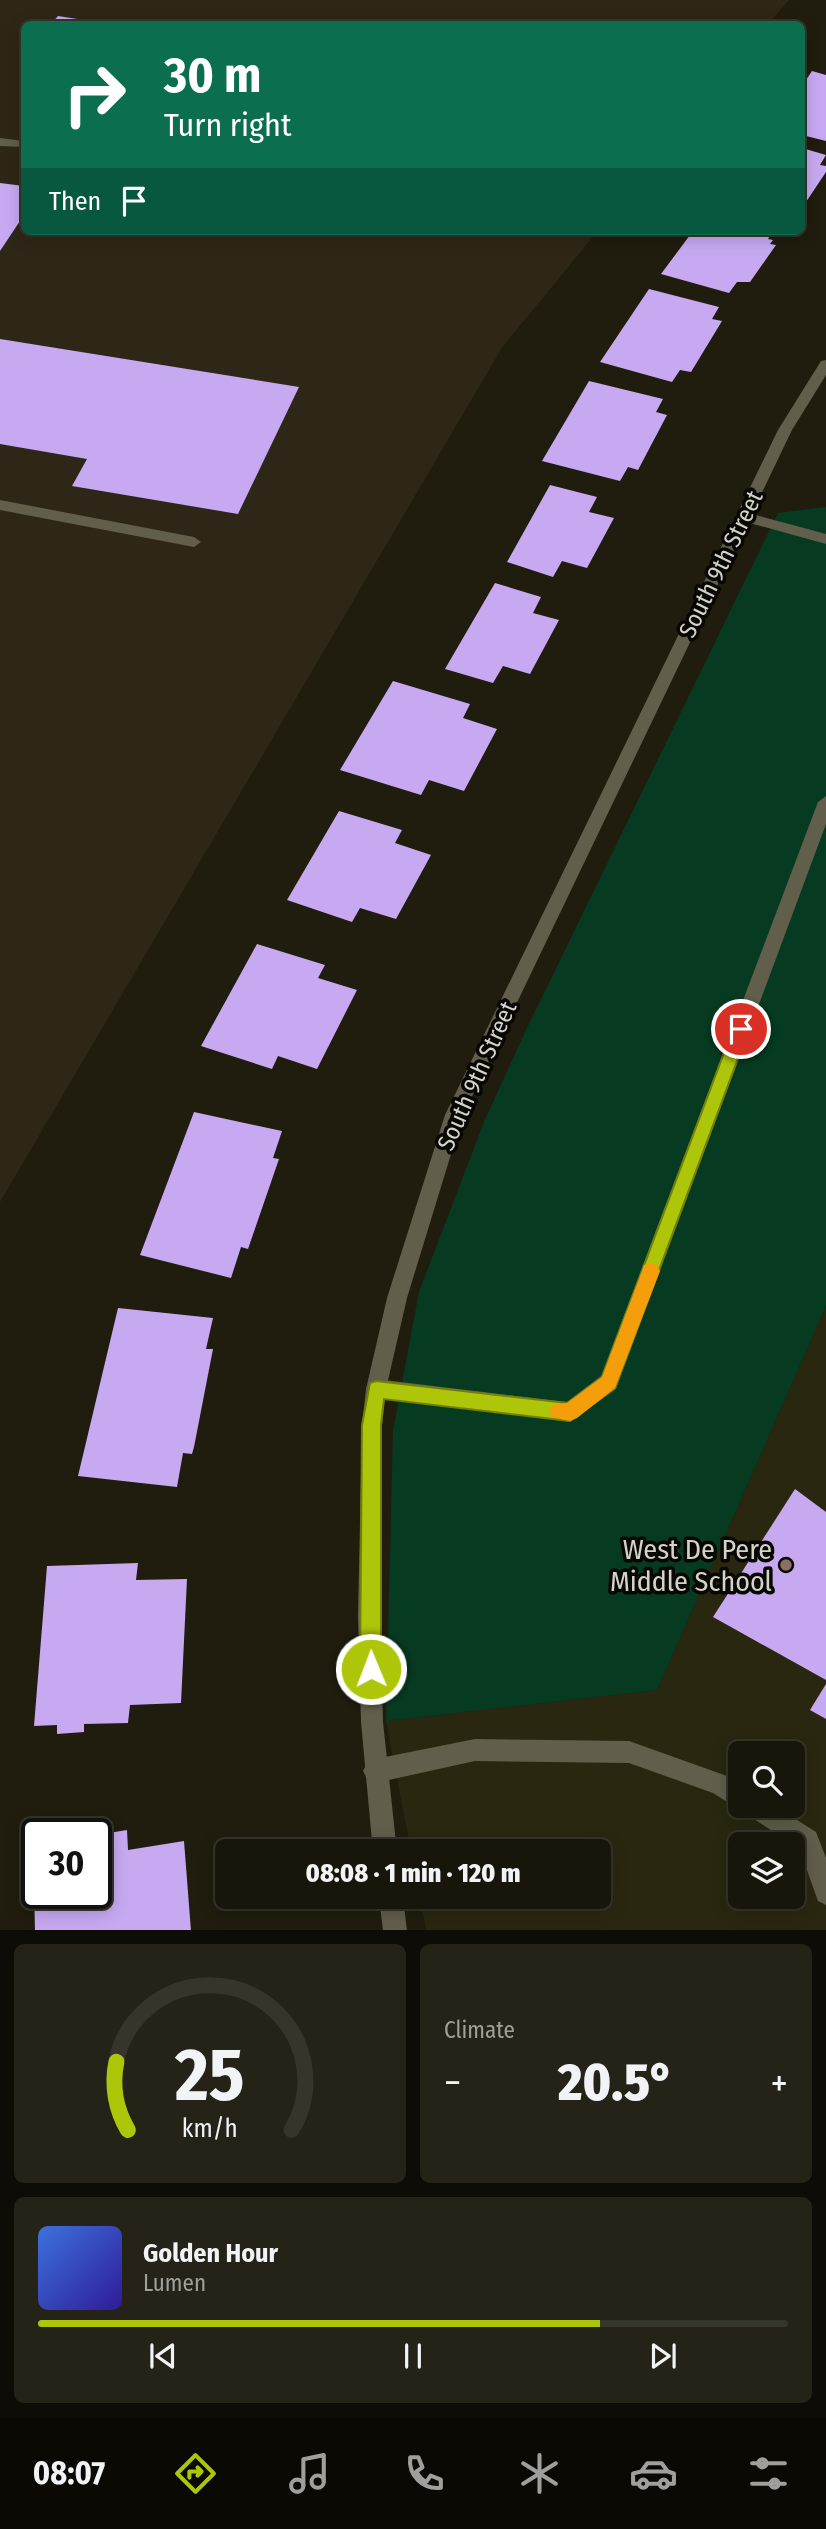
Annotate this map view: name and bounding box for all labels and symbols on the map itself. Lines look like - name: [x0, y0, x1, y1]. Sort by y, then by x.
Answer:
- street label: South 9th Street: [673, 486, 769, 642]
- street label: South 9th Street: [432, 997, 522, 1155]
- pin: [711, 999, 771, 1059]
- place label: West De Pere Middle School: [610, 1533, 772, 1598]
- marker: West De Pere Middle School: [778, 1557, 794, 1573]
- position arrow: [334, 1632, 408, 1706]
- speed limit sign: 30: [21, 1818, 112, 1909]

